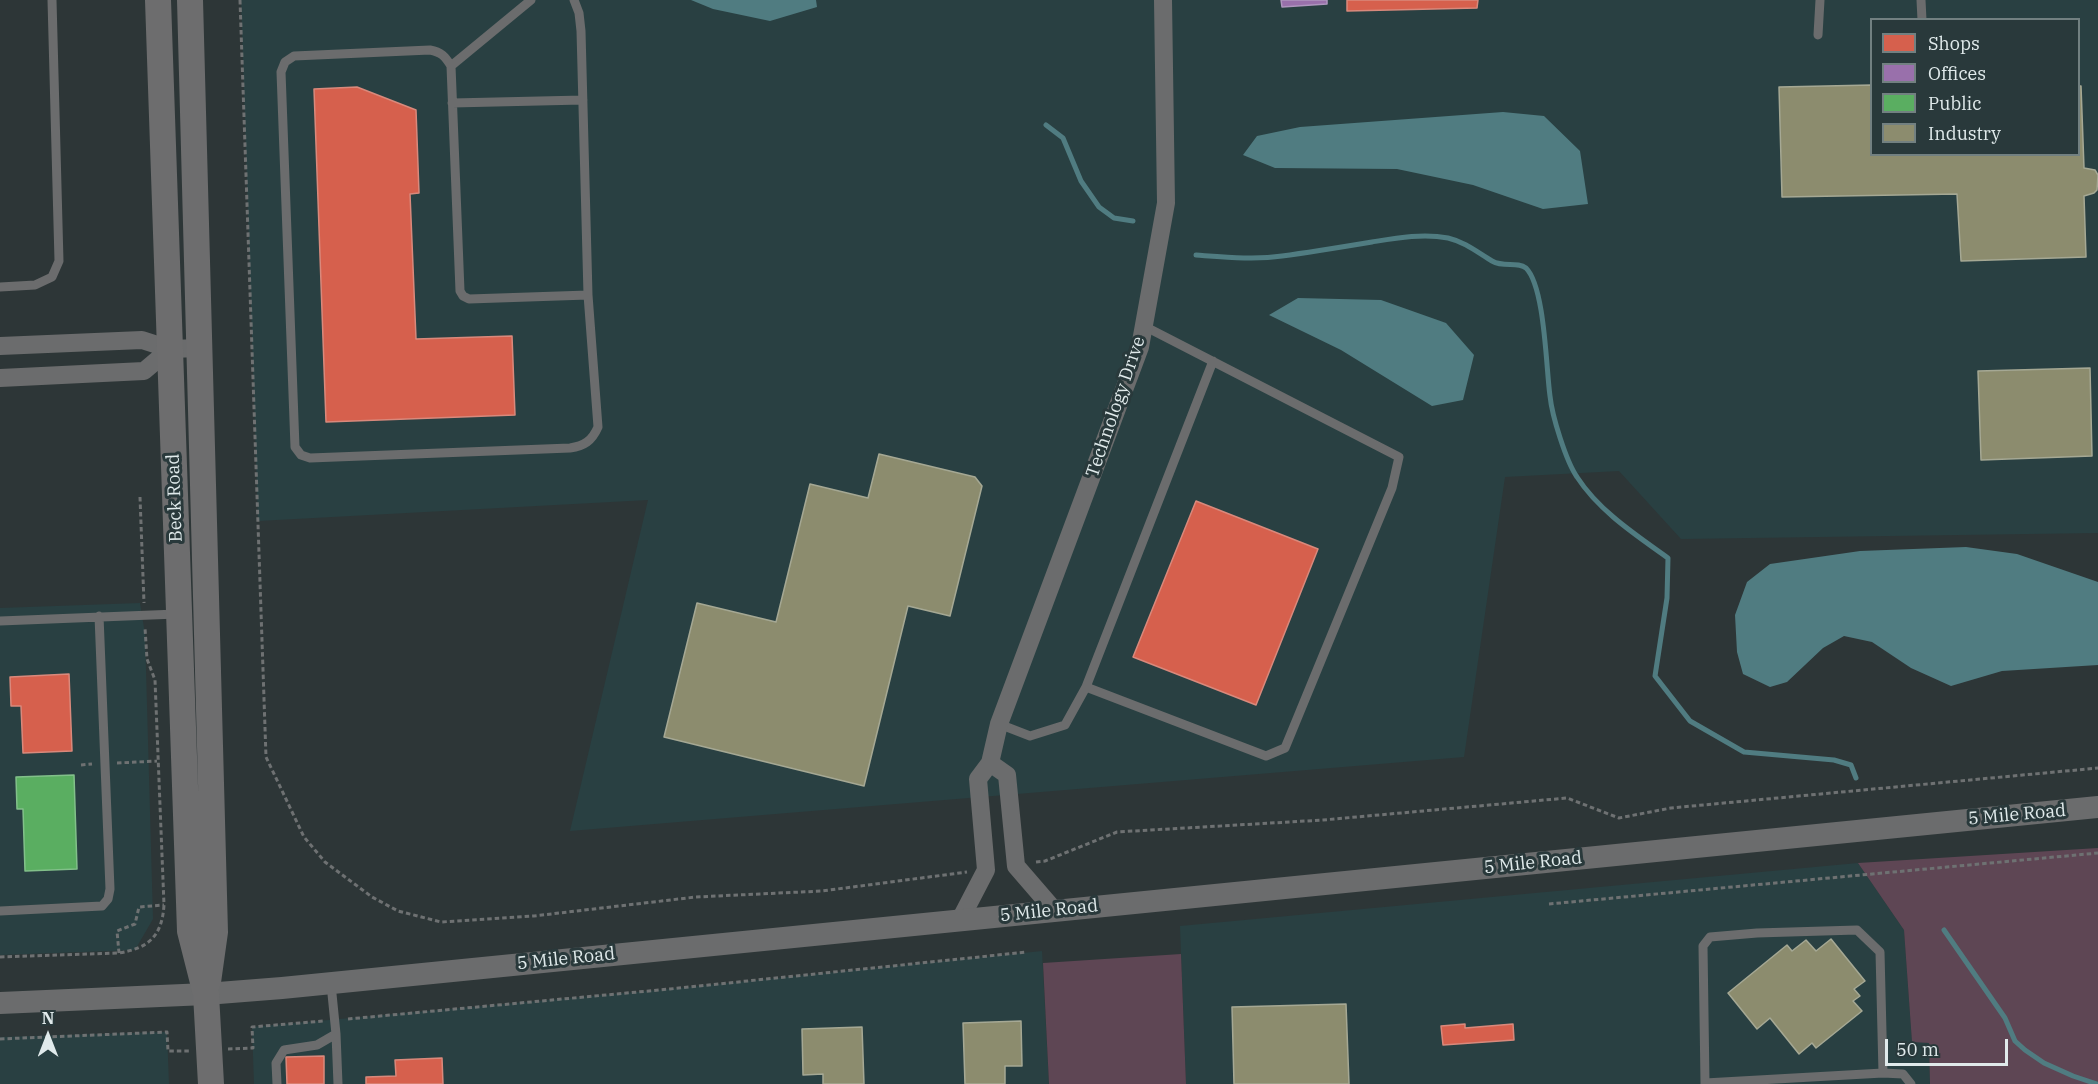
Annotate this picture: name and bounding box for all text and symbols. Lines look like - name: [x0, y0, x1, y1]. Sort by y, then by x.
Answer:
- legend: [1870, 18, 2080, 156]
- text: Shops: [1928, 32, 1980, 55]
- text: Offices: [1928, 62, 1986, 85]
- text: Public: [1928, 92, 1982, 115]
- text: Industry: [1928, 122, 2001, 145]
- street label: Technology Drive: [1082, 334, 1150, 480]
- street label: Beck Road: [163, 453, 187, 543]
- street label: 5 Mile Road: [1967, 800, 2067, 830]
- street label: 5 Mile Road: [1483, 847, 1583, 879]
- street label: 5 Mile Road: [999, 895, 1099, 927]
- street label: 5 Mile Road: [516, 943, 616, 975]
- north arrow: [18, 1006, 78, 1066]
- text: N: [42, 1008, 54, 1028]
- scale bar: [1888, 1027, 2011, 1065]
- text: 50 m: [1896, 1038, 1939, 1061]

